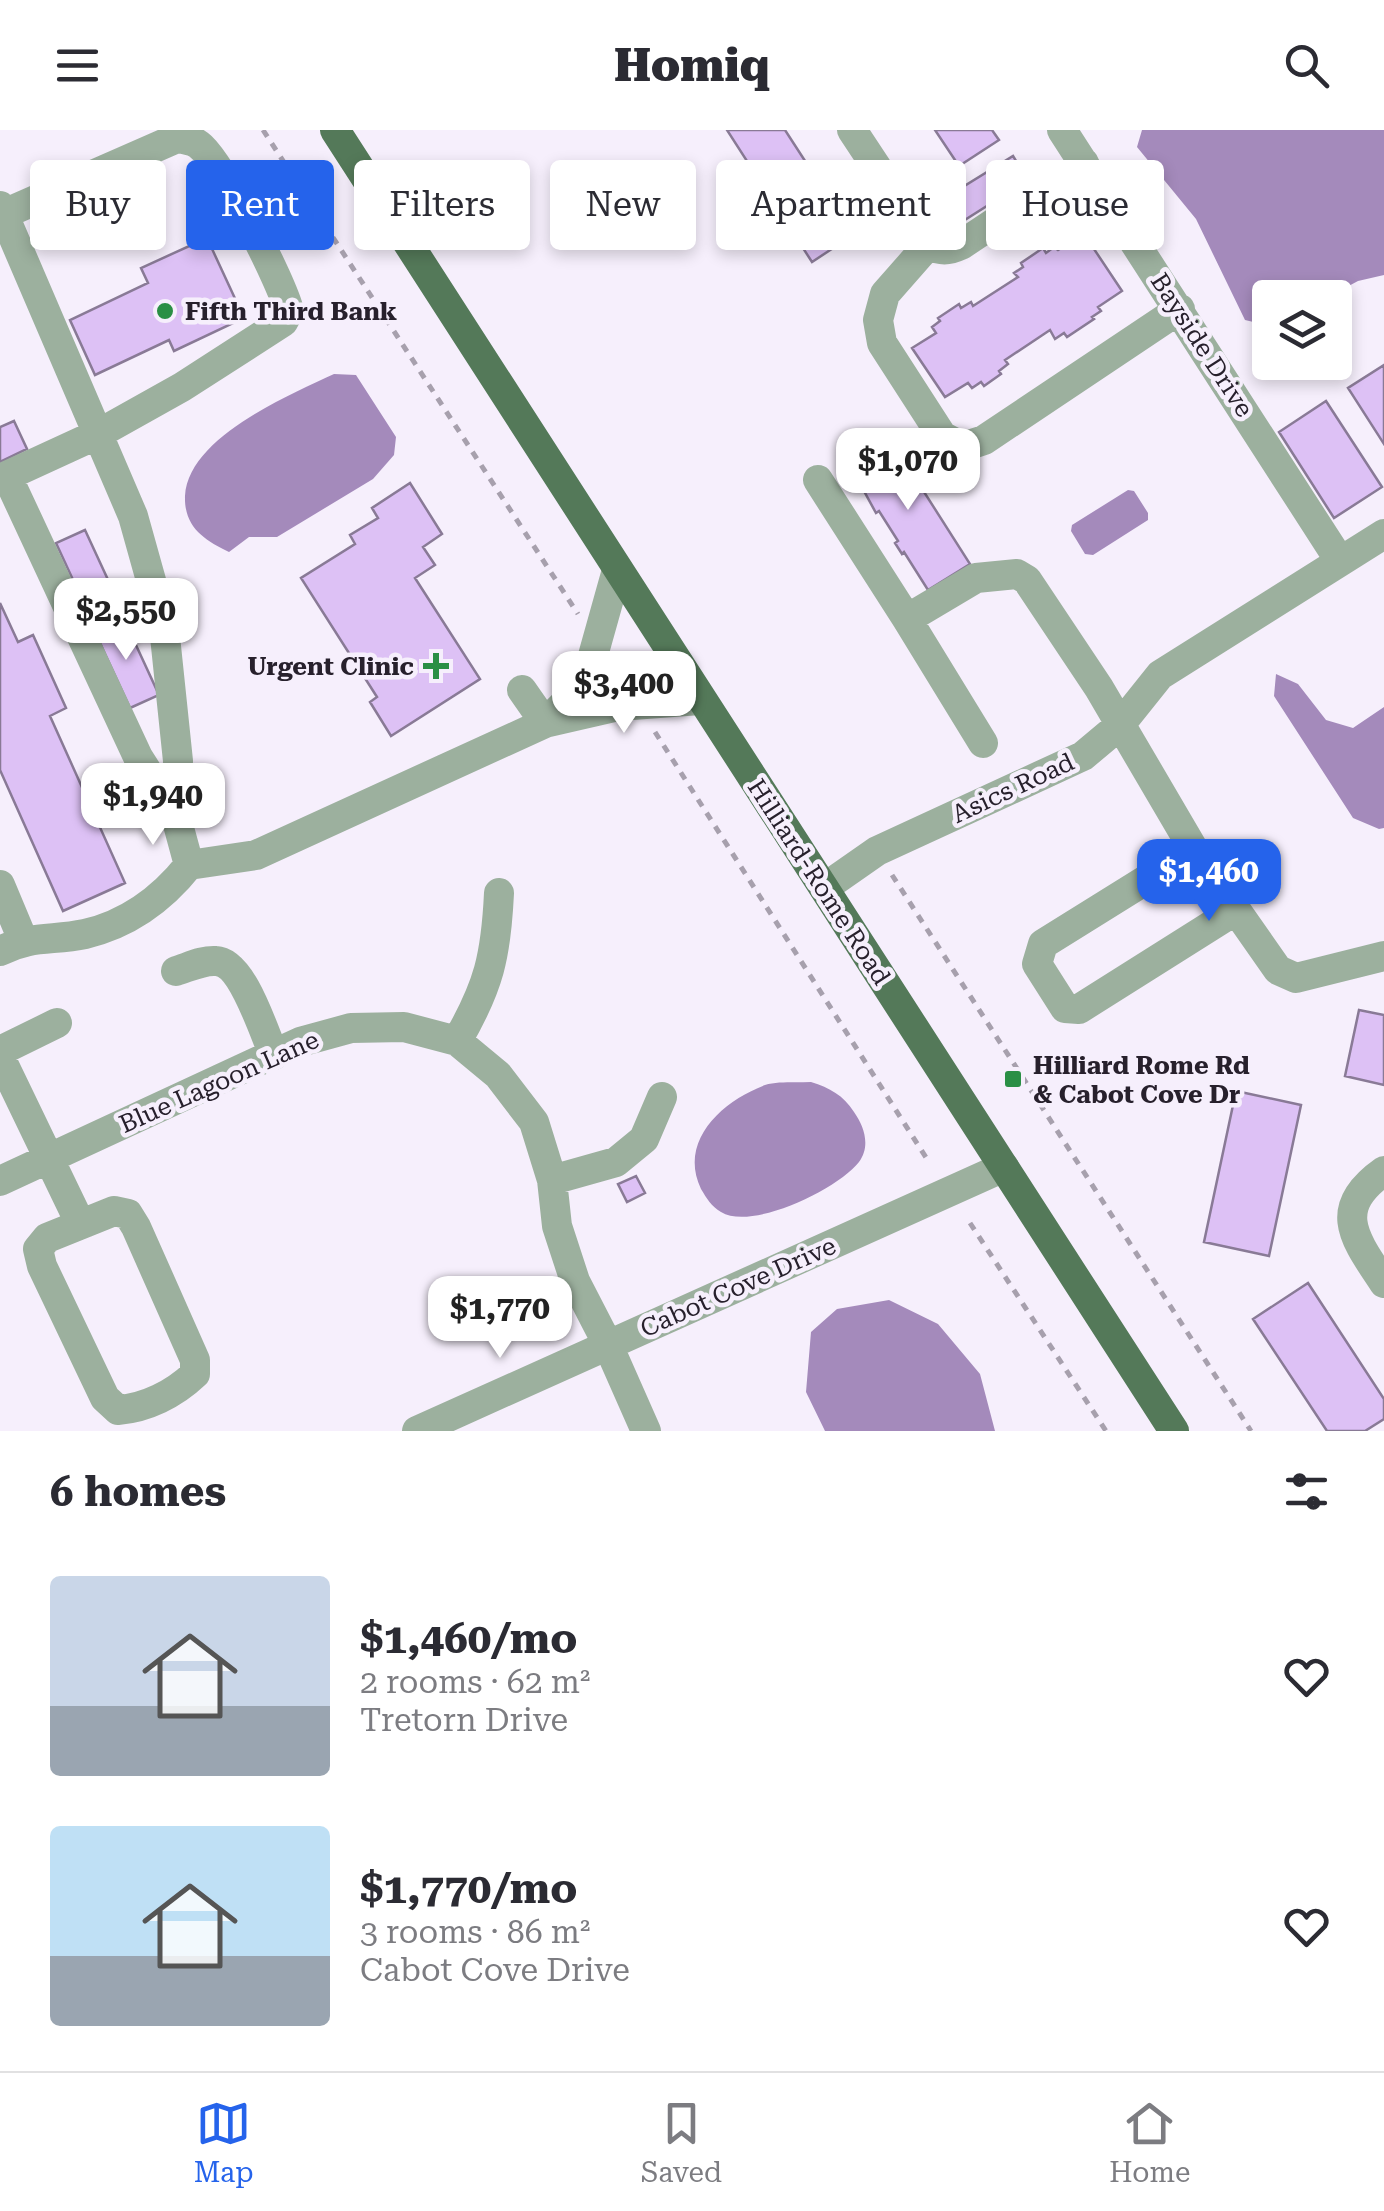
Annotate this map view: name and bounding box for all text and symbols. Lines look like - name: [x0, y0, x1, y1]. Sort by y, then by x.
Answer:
- icon: menu: [50, 38, 105, 93]
- icon: search: [1279, 38, 1334, 93]
- text: Homiq: [614, 39, 770, 92]
- chip: Buy: [30, 160, 166, 250]
- chip: Rent: [186, 160, 334, 250]
- chip: Filters: [354, 160, 530, 250]
- chip: New: [550, 160, 696, 250]
- chip: Apartment: [716, 160, 966, 250]
- chip: House: [986, 160, 1164, 250]
- street label: Bayside Drive: [1145, 268, 1259, 422]
- map controls: [1252, 280, 1352, 380]
- button: layers: [1252, 280, 1352, 380]
- place label: Fifth Third Bank: [185, 297, 397, 326]
- marker: Fifth Third Bank: [154, 300, 176, 322]
- pin: $1,070: [827, 428, 989, 513]
- text: $1,070: [858, 441, 958, 479]
- pin: $2,550: [45, 578, 207, 663]
- text: $2,550: [76, 591, 176, 629]
- pin: $3,400: [543, 651, 705, 736]
- place label: Urgent Clinic: [247, 652, 414, 681]
- marker: Urgent Clinic: [423, 653, 449, 679]
- text: $3,400: [574, 664, 674, 702]
- street label: Asics Road: [947, 747, 1079, 829]
- pin: $1,940: [72, 763, 234, 848]
- street label: Hilliard-Rome Road: [742, 774, 896, 990]
- text: $1,940: [103, 776, 203, 814]
- pin: $1,460: [1128, 839, 1290, 924]
- text: $1,460: [1159, 852, 1259, 890]
- street label: Blue Lagoon Lane: [115, 1025, 323, 1139]
- place label: Hilliard Rome Rd & Cabot Cove Dr: [1033, 1051, 1250, 1109]
- marker: Hilliard Rome Rd & Cabot Cove Dr: [1002, 1068, 1024, 1090]
- street label: Cabot Cove Drive: [636, 1231, 840, 1343]
- pin: $1,770: [419, 1276, 581, 1361]
- text: $1,770: [450, 1289, 550, 1327]
- icon: filters: [1279, 1464, 1334, 1519]
- text: 6 homes: [50, 1467, 226, 1516]
- text: $1,460/mo: [360, 1614, 577, 1663]
- icon: home: [130, 1616, 250, 1736]
- icon: heart: [1279, 1649, 1334, 1704]
- text: 2 rooms · 62 m²: [360, 1663, 590, 1701]
- text: Tretorn Drive: [360, 1701, 568, 1739]
- text: $1,770/mo: [360, 1864, 577, 1913]
- icon: home: [130, 1866, 250, 1986]
- icon: heart: [1279, 1899, 1334, 1954]
- text: 3 rooms · 86 m²: [360, 1913, 590, 1951]
- text: Cabot Cove Drive: [360, 1951, 630, 1989]
- tab: Map: [194, 2096, 254, 2189]
- tab: Saved: [641, 2096, 722, 2189]
- tab: Home: [1109, 2096, 1190, 2189]

